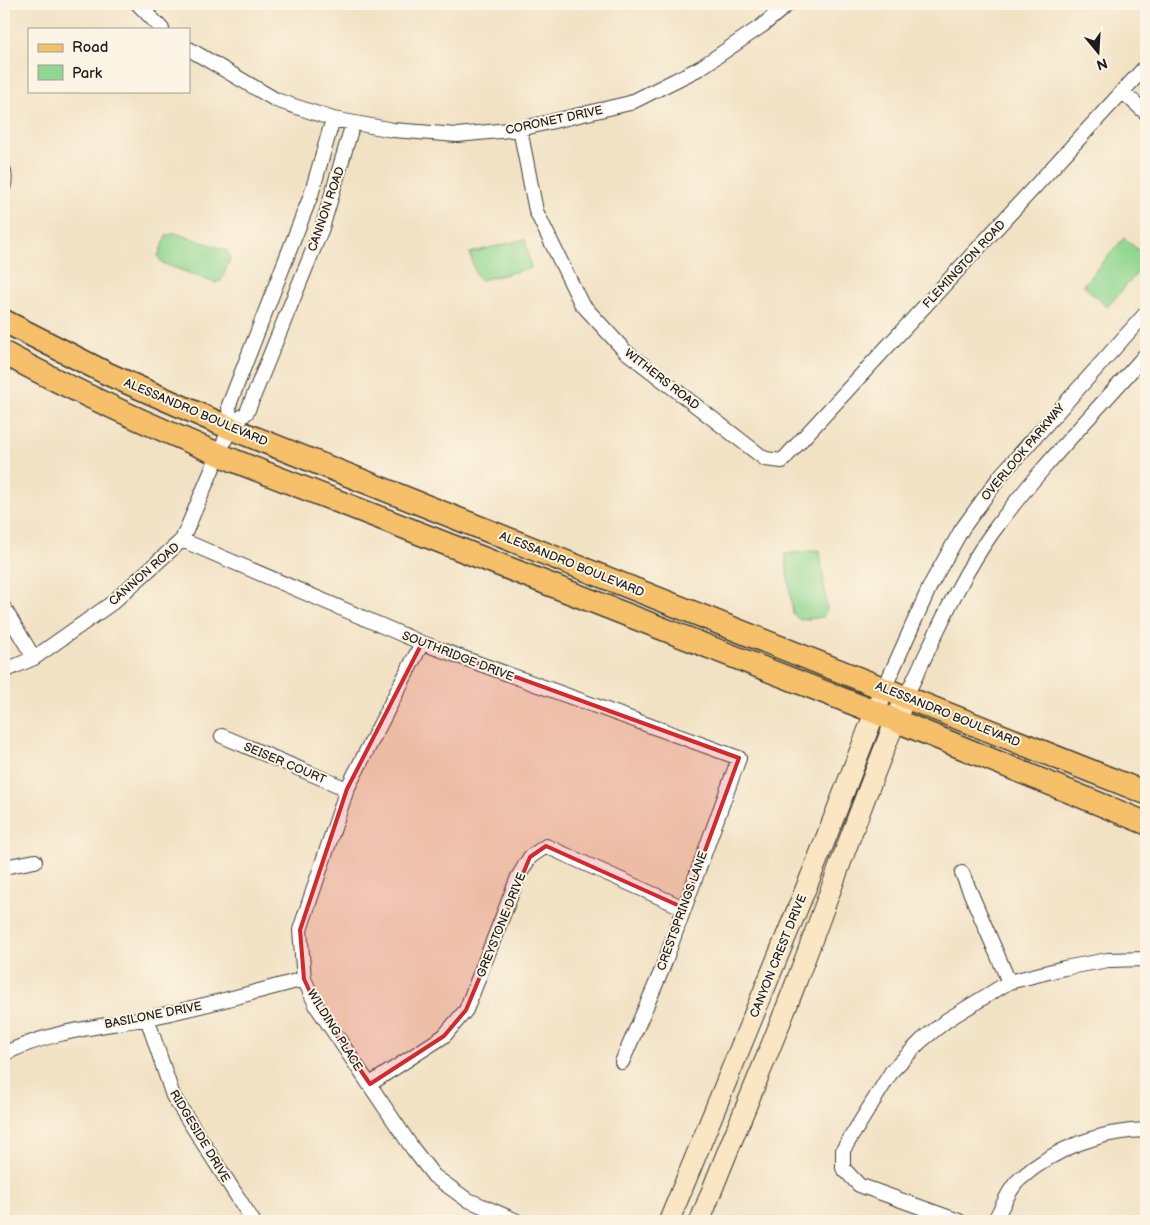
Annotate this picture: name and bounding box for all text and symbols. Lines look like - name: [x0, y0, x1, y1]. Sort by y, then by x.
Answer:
- legend: [28, 28, 190, 92]
- north arrow: [1072, 28, 1122, 78]
- text: Road: [72, 38, 108, 57]
- text: N: [1094, 54, 1109, 74]
- text: Park: [72, 64, 103, 83]
- street label: CORONET DRIVE: [504, 103, 604, 138]
- street label: CANNON ROAD: [305, 165, 348, 254]
- street label: FLEMINGTON ROAD: [920, 217, 1009, 311]
- street label: WITHERS ROAD: [621, 345, 702, 413]
- street label: ALESSANDRO BOULEVARD: [122, 375, 270, 450]
- street label: OVERLOOK PARKWAY: [978, 400, 1069, 504]
- street label: ALESSANDRO BOULEVARD: [497, 529, 647, 600]
- street label: CANNON ROAD: [106, 539, 183, 609]
- street label: SOUTHRIDGE DRIVE: [400, 628, 516, 685]
- street label: ALESSANDRO BOULEVARD: [873, 679, 1023, 750]
- street label: SEISER COURT: [241, 739, 329, 788]
- street label: CRESTSPRINGS LANE: [654, 849, 711, 973]
- street label: GREYSTONE DRIVE: [474, 871, 529, 980]
- street label: CANYON CREST DRIVE: [747, 892, 810, 1020]
- street label: WILDING PLACE: [304, 987, 366, 1074]
- street label: BASILONE DRIVE: [103, 999, 203, 1032]
- street label: RIDGESIDE DRIVE: [166, 1087, 233, 1185]

